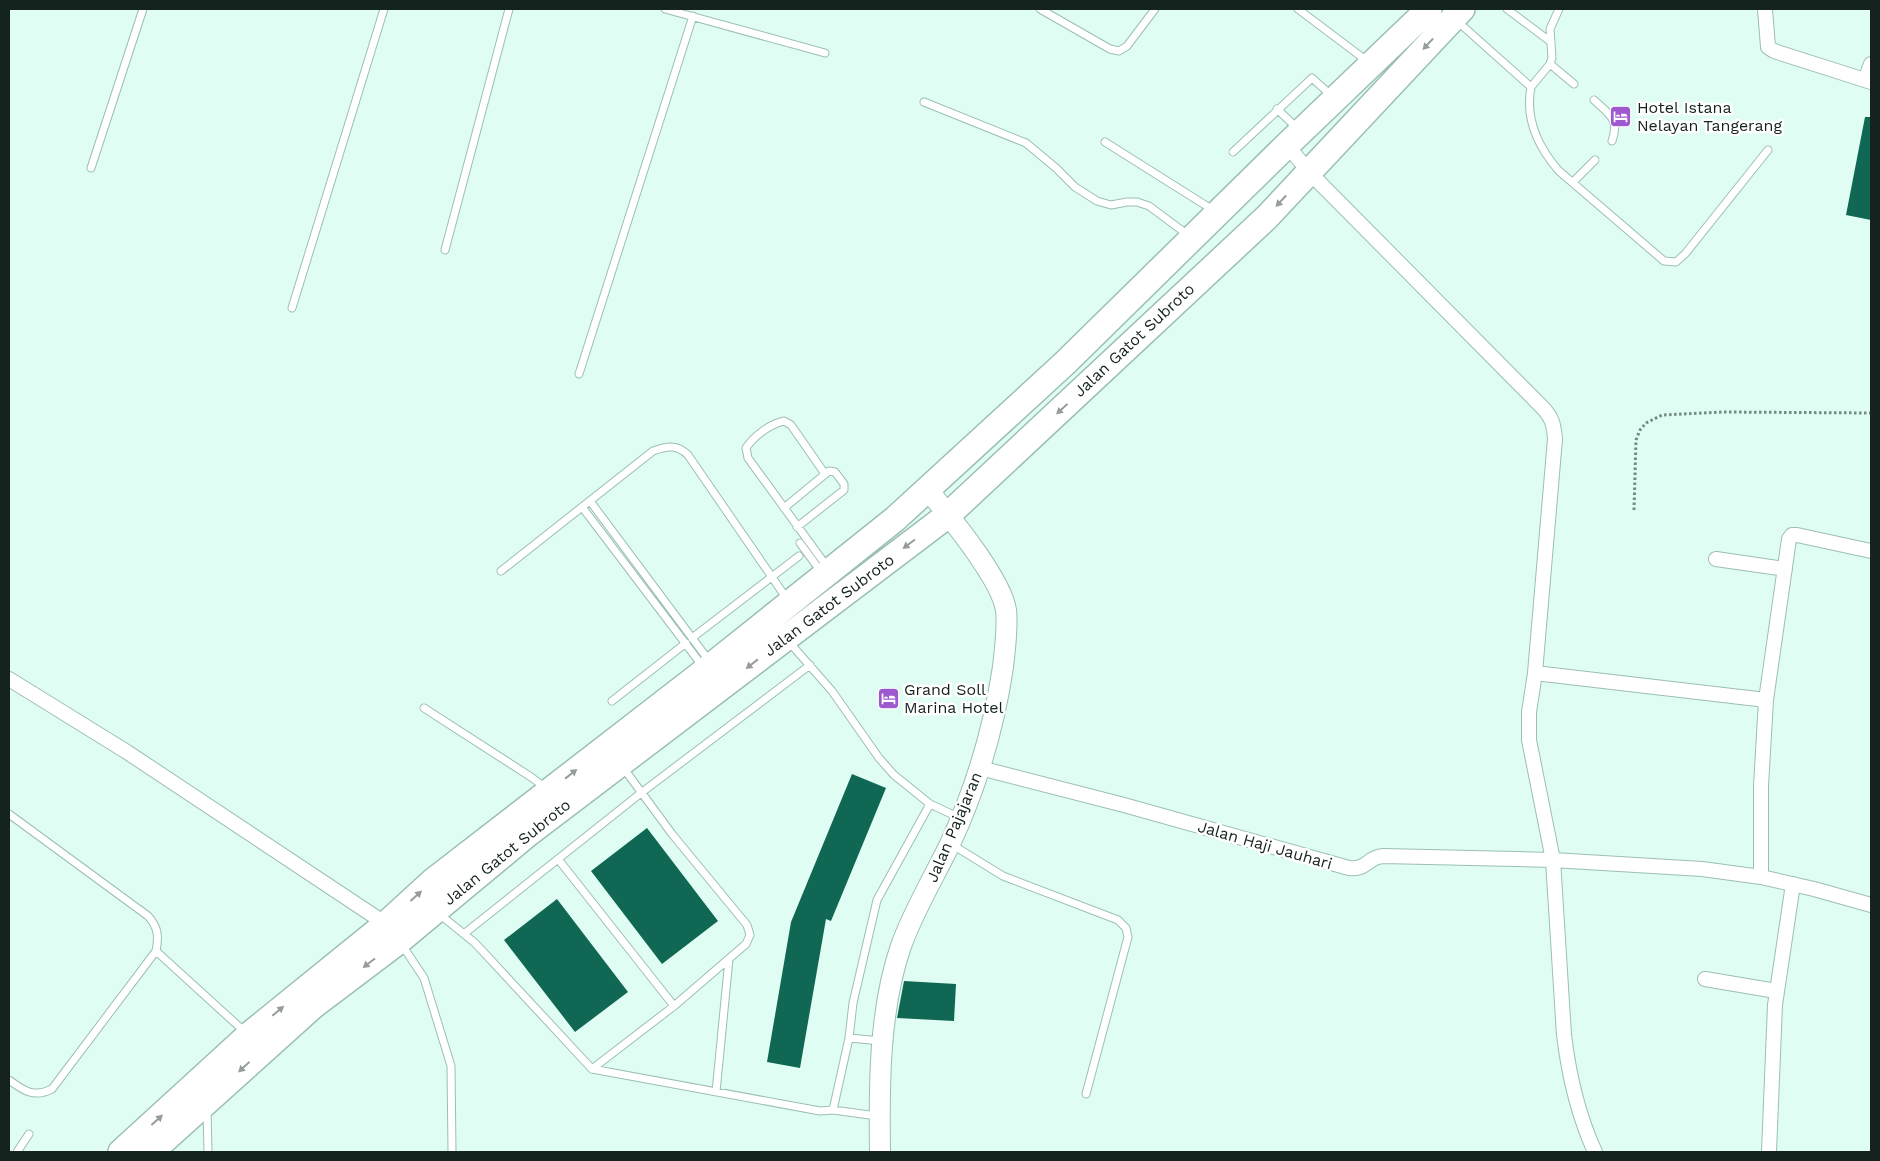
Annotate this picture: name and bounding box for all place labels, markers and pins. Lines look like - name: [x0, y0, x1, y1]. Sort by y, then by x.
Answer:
- place label: Hotel Istana Nelayan Tangerang: [1637, 98, 1782, 135]
- hotel icon: Hotel Istana Nelayan Tangerang: [1609, 104, 1633, 128]
- place label: Grand Soll Marina Hotel: [904, 680, 1003, 717]
- hotel icon: Grand Soll Marina Hotel: [876, 686, 900, 710]

